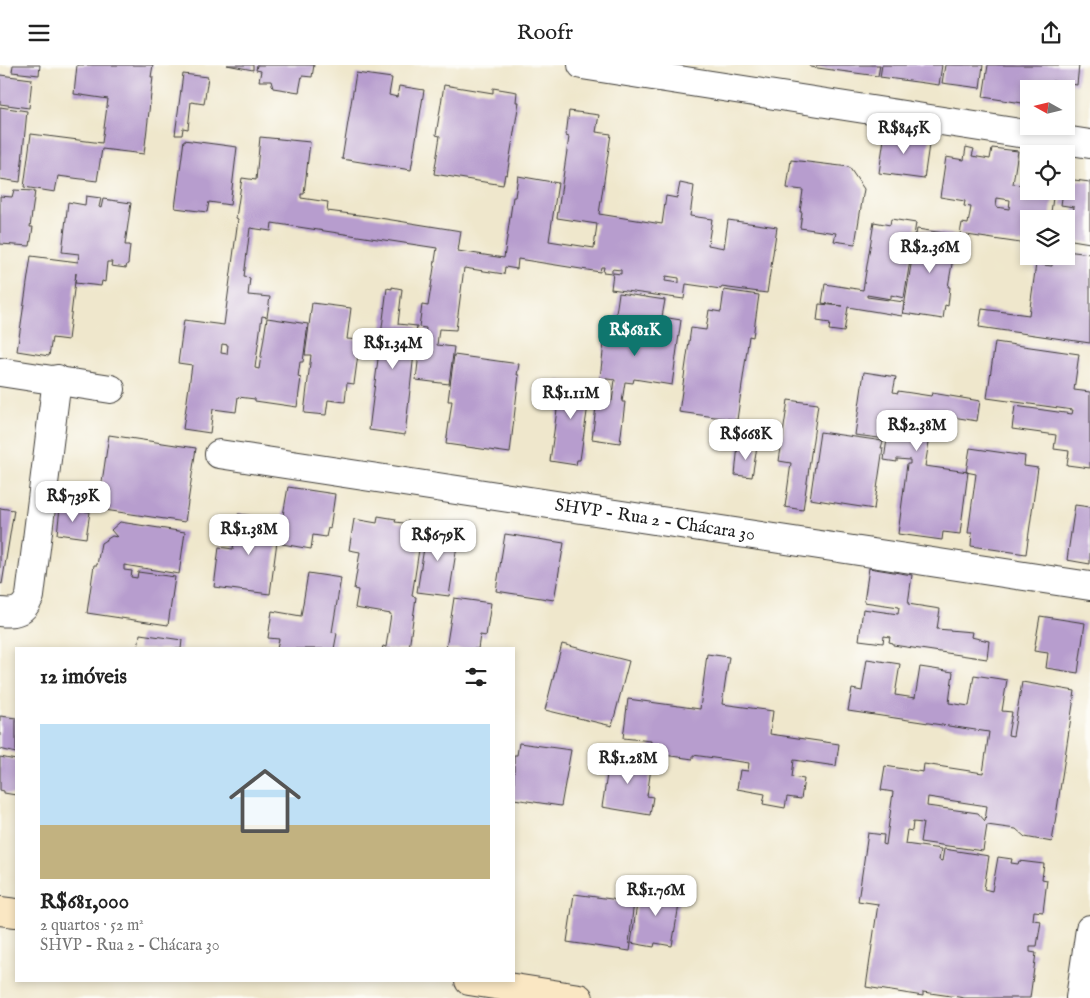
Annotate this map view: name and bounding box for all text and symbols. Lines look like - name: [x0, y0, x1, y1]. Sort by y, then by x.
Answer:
- icon: menu: [25, 19, 53, 47]
- text: Roofr: [517, 19, 573, 47]
- icon: share: [1037, 19, 1065, 47]
- north arrow: [1020, 80, 1075, 135]
- map controls: [1020, 80, 1075, 265]
- pin: R$845K: [863, 113, 945, 155]
- text: R$845K: [878, 119, 930, 139]
- button: locate: [1020, 145, 1075, 200]
- button: layers: [1020, 210, 1075, 265]
- pin: R$2.36M: [884, 231, 976, 274]
- text: R$2.36M: [900, 238, 960, 258]
- pin: R$681K: [594, 315, 676, 357]
- text: R$681K: [609, 321, 661, 341]
- pin: R$1.34M: [347, 327, 439, 370]
- text: R$1.34M: [363, 334, 423, 354]
- pin: R$1.11M: [525, 377, 617, 420]
- text: R$1.11M: [542, 384, 600, 404]
- pin: R$2.38M: [871, 409, 963, 452]
- text: R$2.38M: [887, 416, 947, 436]
- pin: R$668K: [705, 419, 787, 461]
- text: R$668K: [720, 425, 772, 445]
- pin: R$739K: [32, 481, 114, 523]
- text: R$739K: [47, 487, 99, 507]
- street label: SHVP - Rua 2 - Chácara 30: [553, 494, 757, 547]
- pin: R$1.38M: [203, 513, 295, 556]
- pin: R$679K: [397, 519, 479, 562]
- text: R$1.38M: [220, 520, 278, 540]
- text: R$679K: [411, 526, 465, 546]
- icon: filters: [462, 663, 490, 691]
- text: 12 imóveis: [40, 664, 127, 691]
- pin: R$1.28M: [582, 743, 674, 785]
- text: R$1.28M: [598, 749, 658, 769]
- icon: home: [220, 756, 310, 846]
- pin: R$1.76M: [610, 875, 702, 917]
- text: R$1.76M: [627, 881, 685, 901]
- text: R$681,000: [40, 889, 129, 916]
- text: 2 quartos · 52 m²: [40, 916, 144, 936]
- text: SHVP - Rua 2 - Chácara 30: [40, 936, 220, 956]

